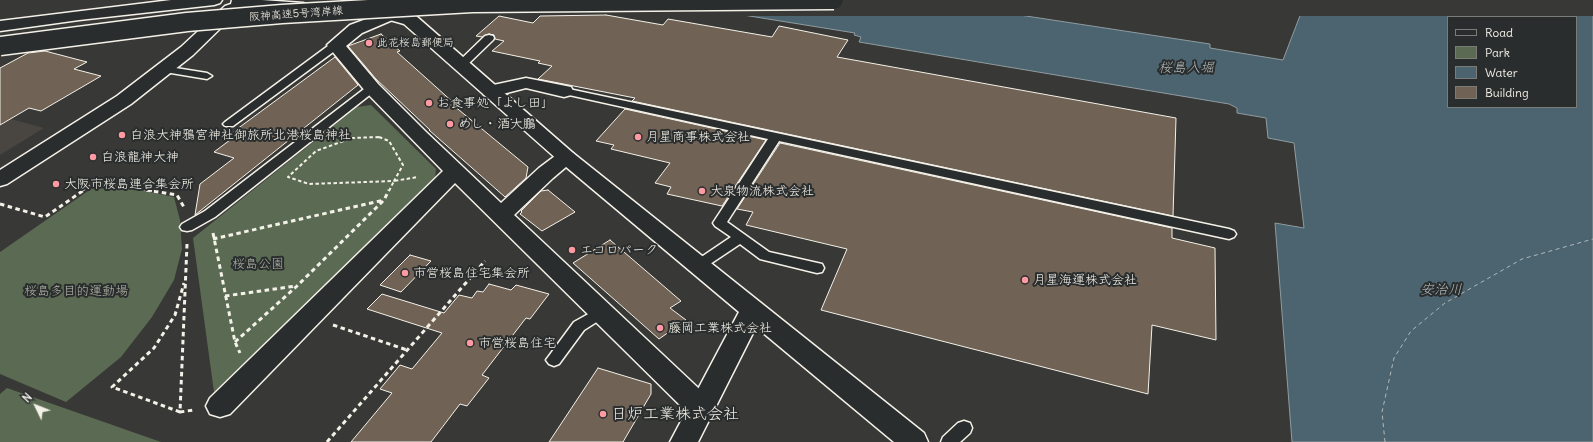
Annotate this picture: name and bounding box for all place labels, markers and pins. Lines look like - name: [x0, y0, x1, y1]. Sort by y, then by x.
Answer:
- place label: 此花桜島郵便局: [377, 36, 454, 50]
- marker: 此花桜島郵便局: [364, 38, 374, 48]
- place label: お食事処「よし田」: [437, 95, 554, 111]
- marker: お食事処「よし田」: [424, 98, 434, 108]
- place label: めし・酒大鵬: [458, 116, 536, 132]
- marker: めし・酒大鵬: [445, 119, 455, 129]
- place label: 白浪大神鴉宮神社御旅所北港桜島神社: [130, 127, 351, 143]
- place label: 月星商事株式会社: [646, 129, 750, 145]
- marker: 白浪大神鴉宮神社御旅所北港桜島神社: [117, 130, 127, 140]
- marker: 月星商事株式会社: [633, 132, 643, 142]
- place label: 白浪龍神大神: [101, 149, 179, 165]
- marker: 白浪龍神大神: [88, 152, 98, 162]
- place label: 大阪市桜島連合集会所: [64, 176, 194, 192]
- marker: 大阪市桜島連合集会所: [51, 179, 61, 189]
- place label: 大泉物流株式会社: [710, 183, 814, 199]
- marker: 大泉物流株式会社: [697, 186, 707, 196]
- place label: エコロパーク: [580, 242, 658, 258]
- marker: エコロパーク: [567, 245, 577, 255]
- place label: 市営桜島住宅集会所: [413, 265, 530, 281]
- marker: 市営桜島住宅集会所: [400, 268, 410, 278]
- place label: 月星海運株式会社: [1033, 272, 1137, 288]
- marker: 月星海運株式会社: [1020, 275, 1030, 285]
- place label: 藤岡工業株式会社: [668, 320, 772, 336]
- marker: 藤岡工業株式会社: [655, 323, 665, 333]
- place label: 市営桜島住宅: [478, 335, 556, 351]
- marker: 市営桜島住宅: [465, 338, 475, 348]
- place label: 日炉工業株式会社: [611, 404, 739, 424]
- marker: 日炉工業株式会社: [598, 409, 608, 419]

